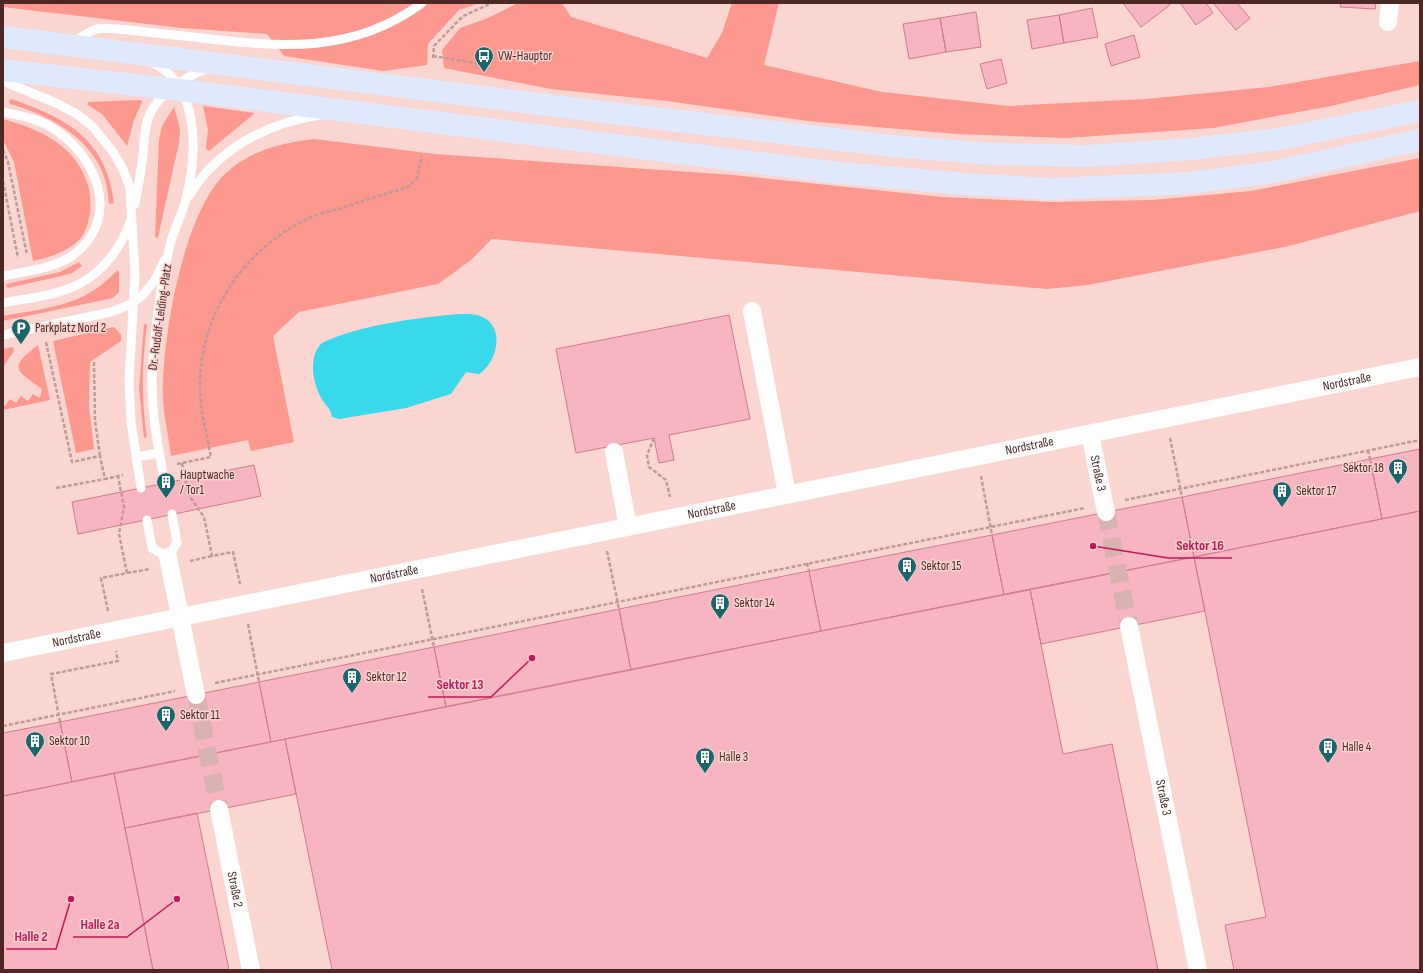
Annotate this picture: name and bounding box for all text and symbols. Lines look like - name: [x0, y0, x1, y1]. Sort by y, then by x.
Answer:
- bus stop icon: VW-Hauptor: [473, 45, 495, 73]
- place label: VW-Hauptor: [498, 48, 552, 64]
- street label: Dr.-Rudolf-Leiding-Platz: [145, 262, 175, 371]
- parking icon: Parkplatz Nord 2: [10, 317, 32, 345]
- place label: Parkplatz Nord 2: [35, 320, 106, 336]
- street label: Nordstraße: [1321, 369, 1372, 394]
- street label: Nordstraße: [1004, 433, 1055, 459]
- street label: Straße 3: [1087, 454, 1110, 493]
- building icon: Sektor 18: [1387, 457, 1409, 485]
- place label: Sektor 18: [1343, 460, 1384, 476]
- place label: Hauptwache / Tor1: [180, 467, 235, 498]
- building icon: Hauptwache / Tor1: [155, 471, 177, 499]
- building icon: Sektor 17: [1271, 480, 1293, 508]
- place label: Sektor 17: [1296, 483, 1337, 499]
- street label: Nordstraße: [686, 497, 737, 523]
- callout: Sektor 16: [1168, 532, 1232, 558]
- text: Sektor 16: [1176, 537, 1224, 554]
- building icon: Sektor 15: [896, 555, 918, 583]
- place label: Sektor 15: [921, 558, 962, 574]
- street label: Nordstraße: [369, 561, 420, 587]
- building icon: Sektor 14: [709, 592, 731, 620]
- place label: Sektor 14: [734, 595, 775, 611]
- street label: Nordstraße: [51, 625, 102, 651]
- building icon: Sektor 12: [341, 666, 363, 694]
- place label: Sektor 12: [366, 669, 407, 685]
- callout: Sektor 13: [428, 671, 491, 697]
- text: Sektor 13: [436, 676, 484, 693]
- building icon: Sektor 11: [155, 704, 177, 732]
- place label: Sektor 11: [180, 707, 220, 723]
- building icon: Sektor 10: [24, 730, 46, 758]
- place label: Sektor 10: [49, 733, 90, 749]
- building icon: Halle 4: [1317, 736, 1339, 764]
- place label: Halle 4: [1342, 739, 1372, 755]
- building icon: Halle 3: [694, 746, 716, 774]
- place label: Halle 3: [719, 749, 748, 765]
- street label: Straße 3: [1152, 778, 1175, 817]
- street label: Straße 2: [224, 870, 246, 909]
- callout: Halle 2a: [73, 911, 127, 937]
- text: Halle 2a: [81, 916, 120, 933]
- callout: Halle 2: [6, 923, 56, 949]
- text: Halle 2: [14, 928, 48, 945]

